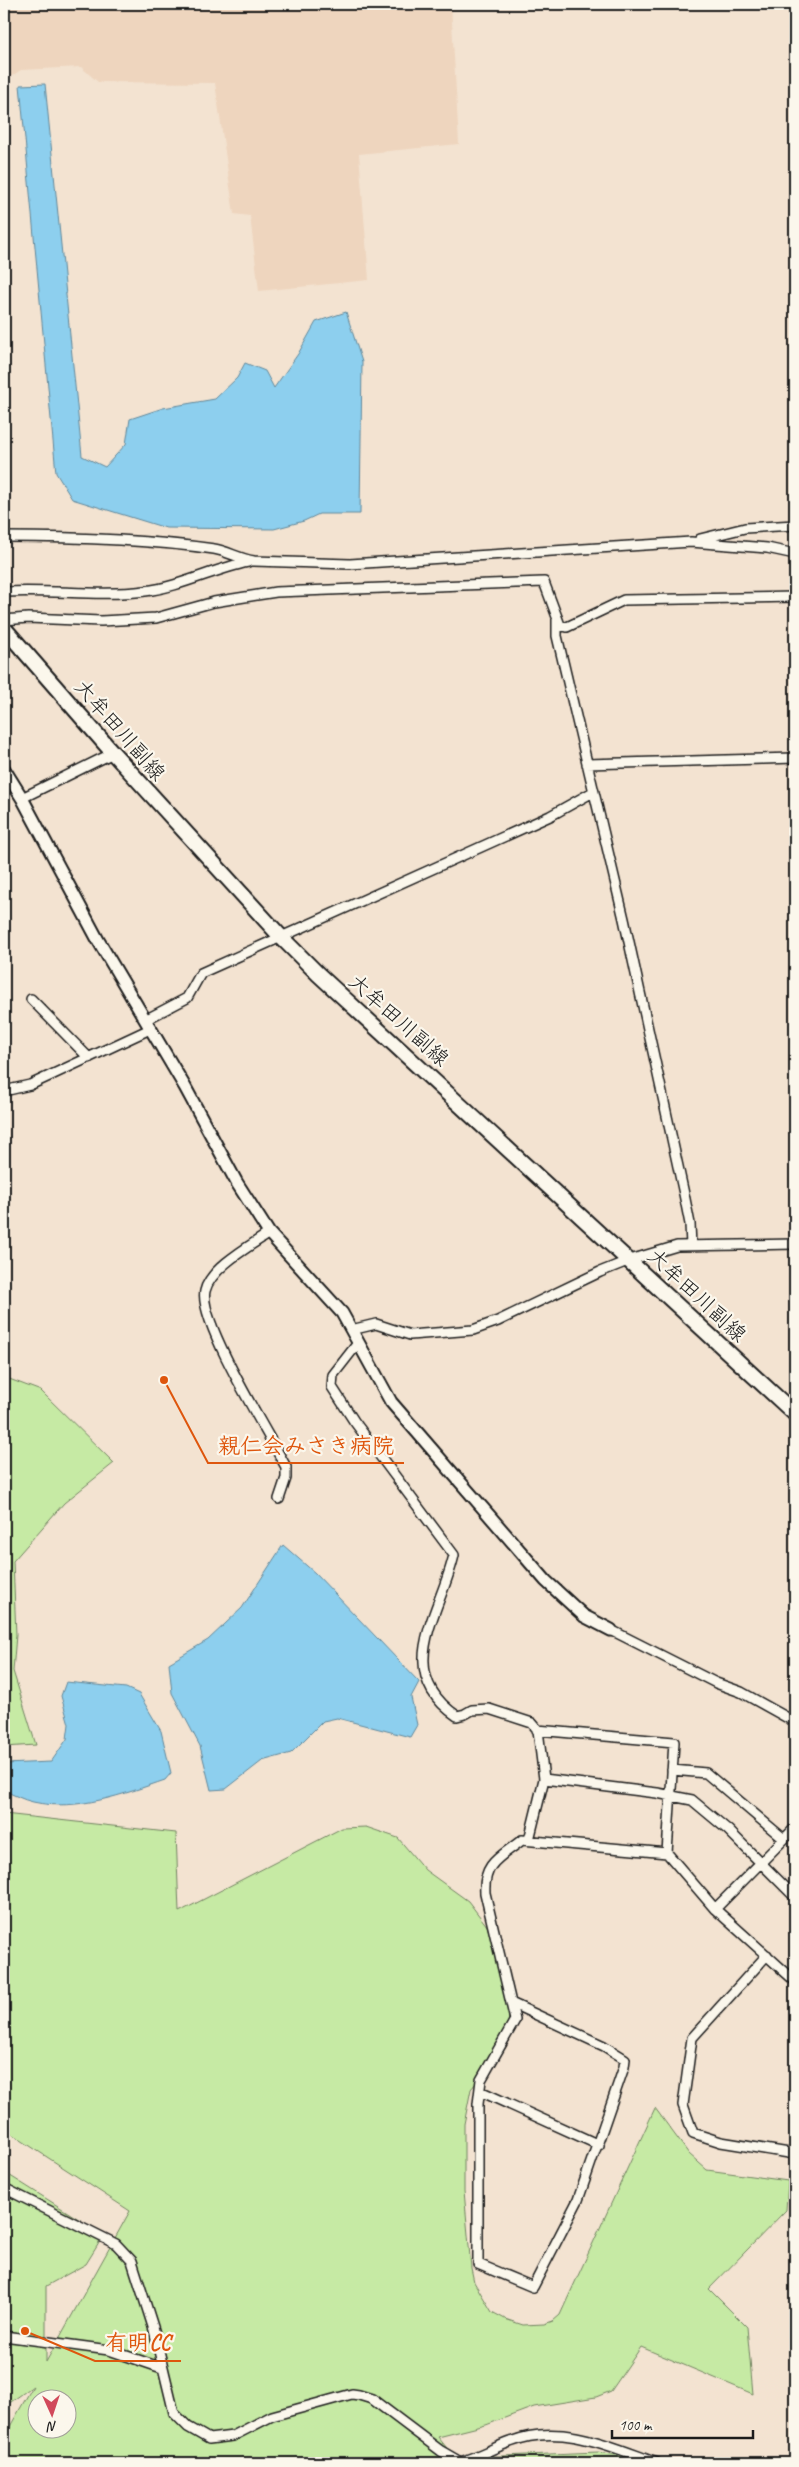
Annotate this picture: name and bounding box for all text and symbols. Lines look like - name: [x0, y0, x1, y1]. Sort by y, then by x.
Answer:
- street label: 大牟田川副線: [69, 674, 171, 786]
- street label: 大牟田川副線: [343, 968, 455, 1072]
- street label: 大牟田川副線: [642, 1243, 752, 1347]
- callout: 親仁会みさき病院: [208, 1426, 404, 1463]
- text: 親仁会みさき病院: [218, 1432, 394, 1460]
- callout: 有明CC: [95, 2324, 181, 2361]
- text: 有明CC: [105, 2329, 174, 2357]
- north arrow: [28, 2390, 78, 2440]
- scale bar: [612, 2407, 753, 2439]
- text: 100 m: [619, 2416, 653, 2435]
- text: N: [46, 2418, 57, 2435]

